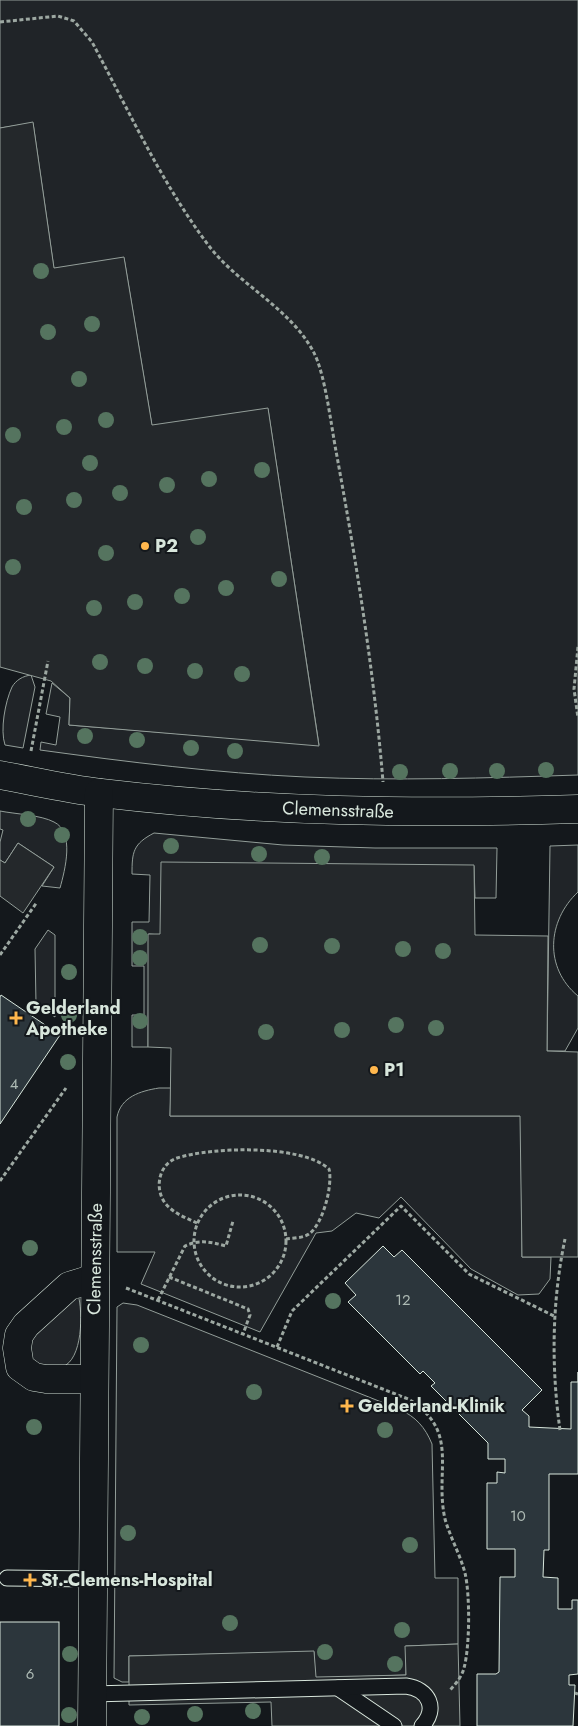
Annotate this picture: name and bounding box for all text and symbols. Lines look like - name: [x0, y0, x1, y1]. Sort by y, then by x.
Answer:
- place label: P2: [155, 533, 178, 559]
- marker: P2: [139, 540, 151, 552]
- street label: Clemensstraße: [282, 795, 394, 825]
- place label: Gelderland Apotheke: [25, 995, 121, 1042]
- marker: Gelderland Apotheke: [10, 1012, 22, 1024]
- place label: P1: [384, 1057, 404, 1083]
- marker: P1: [368, 1064, 380, 1076]
- house number: 4: [10, 1073, 19, 1095]
- street label: Clemensstraße: [81, 1203, 109, 1315]
- house number: 12: [395, 1289, 411, 1311]
- place label: Gelderland-Klinik: [358, 1393, 505, 1419]
- marker: Gelderland-Klinik: [340, 1399, 354, 1413]
- house number: 10: [510, 1505, 526, 1527]
- place label: St.-Clemens-Hospital: [41, 1567, 213, 1593]
- marker: St.-Clemens-Hospital: [23, 1573, 37, 1587]
- house number: 6: [26, 1663, 34, 1685]

